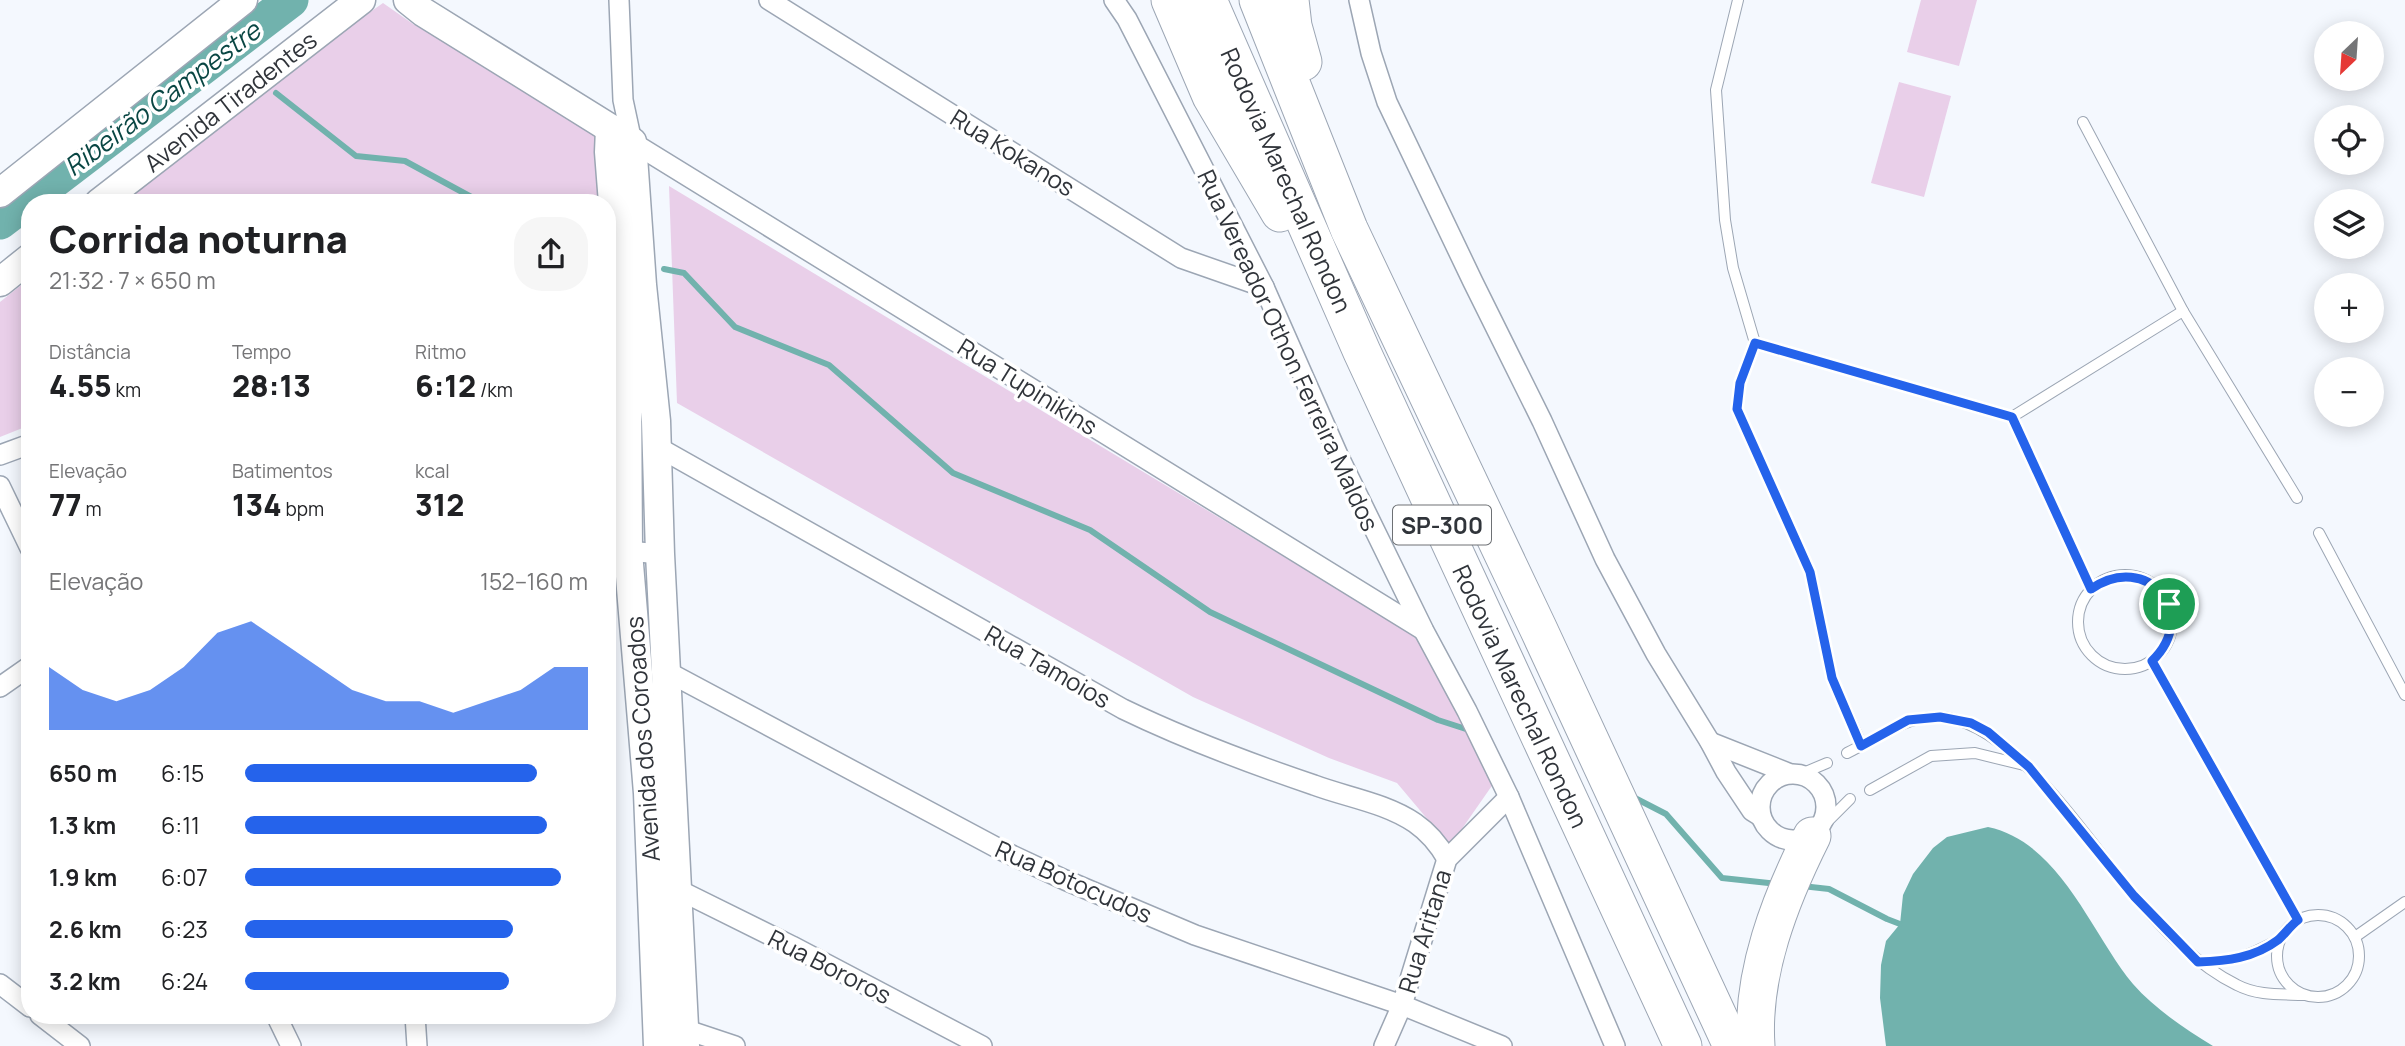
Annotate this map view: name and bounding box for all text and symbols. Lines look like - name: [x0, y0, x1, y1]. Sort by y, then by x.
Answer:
- water label: Ribeirão Campestre: [57, 11, 269, 184]
- north arrow: [2314, 21, 2384, 91]
- map controls: [2314, 21, 2384, 427]
- street label: Avenida Tiradentes: [137, 23, 323, 179]
- street label: Rodovia Marechal Rondon: [1214, 42, 1360, 318]
- street label: Rua Kokanos: [944, 101, 1082, 203]
- button: locate: [2314, 105, 2384, 175]
- street label: Rua Vereador Othon Ferreira Maldos: [1191, 164, 1387, 536]
- button: layers: [2314, 189, 2384, 259]
- text: Corrida noturna: [49, 212, 348, 264]
- button: share: [514, 217, 588, 291]
- text: 21:32 · 7 × 650 m: [49, 264, 216, 296]
- button: +: [2314, 273, 2384, 343]
- street label: Rua Tupinikins: [952, 330, 1104, 442]
- text: Distância: [49, 339, 131, 365]
- text: Tempo: [232, 339, 291, 365]
- text: Ritmo: [415, 339, 466, 365]
- button: −: [2314, 357, 2384, 427]
- text: 4.55: [49, 365, 112, 406]
- text: 28:13: [232, 365, 311, 406]
- text: 6:12: [415, 365, 476, 406]
- text: km: [112, 377, 141, 403]
- text: /km: [476, 377, 513, 403]
- text: Elevação: [49, 458, 127, 484]
- text: Batimentos: [232, 458, 333, 484]
- text: kcal: [415, 458, 450, 484]
- text: 77: [49, 484, 82, 525]
- text: 134: [232, 484, 282, 525]
- text: 312: [415, 484, 464, 525]
- text: m: [82, 496, 102, 522]
- text: bpm: [282, 496, 324, 522]
- road number: SP-300: [1393, 505, 1491, 544]
- street label: Rodovia Marechal Rondon: [1445, 559, 1597, 833]
- text: Elevação: [49, 565, 143, 597]
- text: 152–160 m: [480, 565, 588, 597]
- pin: [2139, 574, 2199, 634]
- icon: arrive: [2150, 585, 2188, 623]
- street label: Avenida dos Coroados: [617, 615, 667, 863]
- street label: Rua Tamoios: [979, 617, 1117, 715]
- text: 650 m: [49, 757, 117, 789]
- text: 6:15: [161, 757, 204, 789]
- text: 1.3 km: [49, 809, 116, 841]
- text: 6:11: [161, 809, 200, 841]
- street label: Rua Botocudos: [990, 832, 1158, 930]
- text: 1.9 km: [49, 861, 117, 893]
- text: 6:07: [161, 861, 208, 893]
- street label: Rua Aritana: [1390, 865, 1458, 997]
- text: 2.6 km: [49, 913, 122, 945]
- text: 6:23: [161, 913, 208, 945]
- street label: Rua Bororos: [763, 921, 897, 1011]
- text: 3.2 km: [49, 965, 121, 997]
- text: 6:24: [161, 965, 208, 997]

